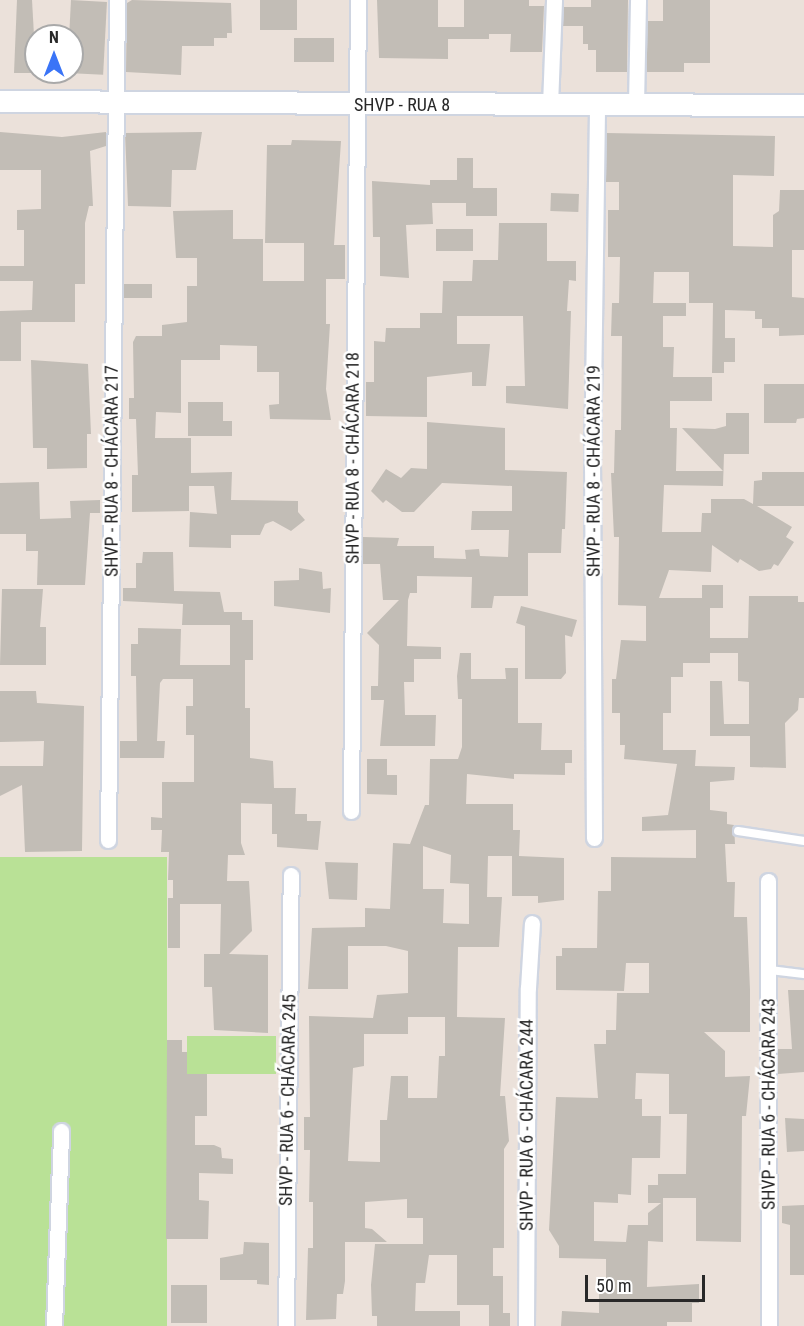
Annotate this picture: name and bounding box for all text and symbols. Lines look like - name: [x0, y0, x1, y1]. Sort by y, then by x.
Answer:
- north arrow: [24, 24, 84, 84]
- text: N: [49, 28, 59, 47]
- street label: SHVP - RUA 8: [354, 94, 450, 116]
- street label: SHVP - RUA 8 - CHÁCARA 218: [342, 352, 364, 564]
- street label: SHVP - RUA 8 - CHÁCARA 217: [101, 365, 123, 577]
- street label: SHVP - RUA 8 - CHÁCARA 219: [583, 365, 605, 577]
- street label: SHVP - RUA 6 - CHÁCARA 245: [275, 994, 301, 1206]
- street label: SHVP - RUA 6 - CHÁCARA 243: [758, 998, 780, 1210]
- street label: SHVP - RUA 6 - CHÁCARA 244: [516, 1019, 538, 1231]
- scale bar: [588, 1263, 708, 1301]
- text: 50 m: [596, 1275, 631, 1296]

